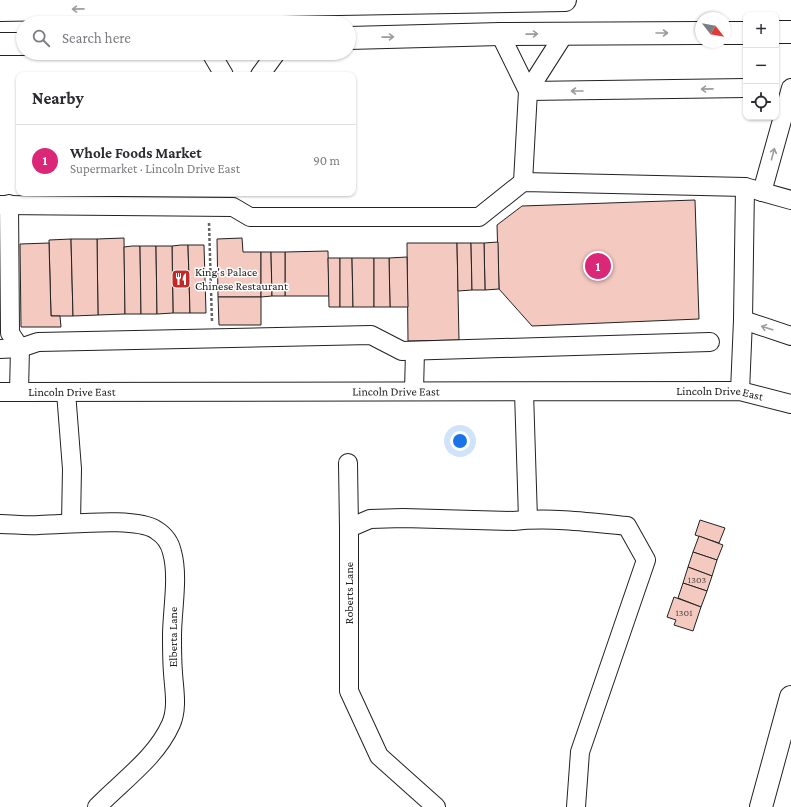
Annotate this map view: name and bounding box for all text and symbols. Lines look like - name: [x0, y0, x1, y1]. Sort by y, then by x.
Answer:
- one-way arrow: [72, 5, 85, 12]
- north arrow: [695, 12, 731, 48]
- map controls: [743, 12, 779, 120]
- button: +: [743, 12, 779, 48]
- search box: [16, 16, 356, 60]
- icon: search: [30, 27, 52, 49]
- one-way arrow: [655, 29, 668, 37]
- text: Search here: [62, 30, 131, 46]
- one-way arrow: [525, 30, 538, 38]
- one-way arrow: [381, 33, 394, 41]
- button: −: [743, 48, 779, 84]
- button: locate: [743, 84, 779, 120]
- one-way arrow: [701, 85, 714, 93]
- one-way arrow: [571, 87, 584, 95]
- text: Nearby: [32, 89, 84, 108]
- text: Whole Foods Market: [70, 145, 202, 161]
- one-way arrow: [770, 148, 777, 161]
- text: 1: [43, 153, 47, 168]
- text: 90 m: [313, 153, 340, 168]
- text: Supermarket · Lincoln Drive East: [70, 161, 240, 176]
- pin: 1: [585, 251, 611, 281]
- place label: King's Palace Chinese Restaurant: [195, 265, 289, 293]
- restaurant icon: King's Palace Chinese Restaurant: [170, 268, 192, 290]
- one-way arrow: [761, 324, 774, 331]
- street label: Lincoln Drive East: [352, 384, 441, 399]
- street label: Lincoln Drive East: [676, 384, 766, 404]
- street label: Lincoln Drive East: [28, 385, 117, 399]
- your location: [450, 431, 470, 451]
- street label: Roberts Lane: [342, 562, 356, 624]
- house number: 1303: [688, 574, 706, 585]
- street label: Elberta Lane: [166, 607, 180, 667]
- house number: 1301: [675, 607, 693, 618]

